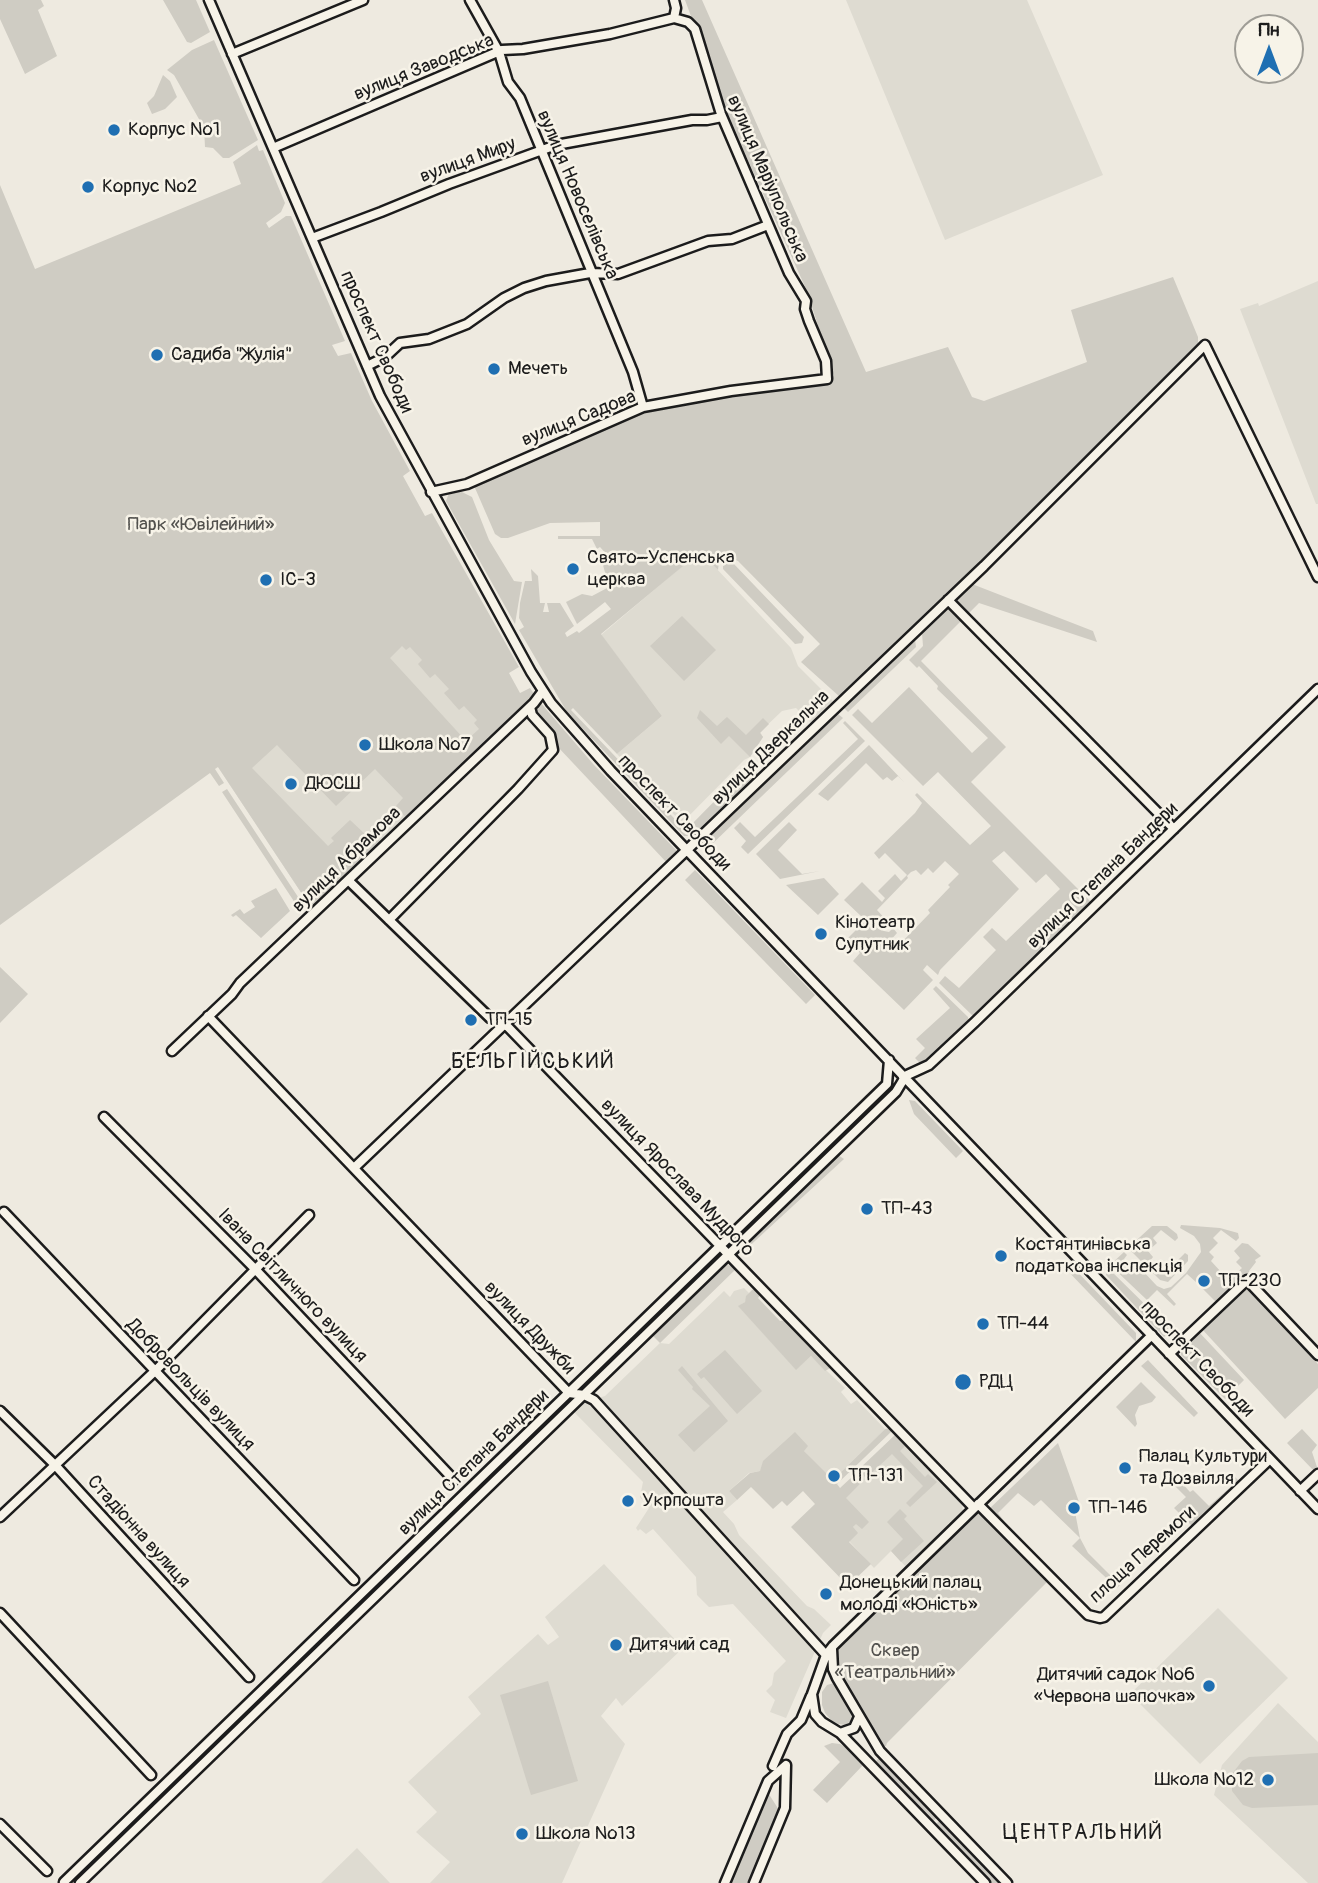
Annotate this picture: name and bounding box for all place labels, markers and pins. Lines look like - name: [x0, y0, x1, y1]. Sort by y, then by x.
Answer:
- place label: Корпус №1: [128, 119, 220, 141]
- marker: Корпус №1: [106, 122, 122, 138]
- place label: Корпус №2: [102, 176, 197, 198]
- marker: Корпус №2: [80, 179, 96, 195]
- place label: Садиба "Жулія": [171, 344, 293, 366]
- marker: Садиба "Жулія": [149, 347, 165, 363]
- place label: Мечеть: [508, 358, 568, 380]
- marker: Мечеть: [486, 361, 502, 377]
- place label: Свято–Успенська церква: [587, 547, 735, 591]
- marker: Свято–Успенська церква: [565, 561, 581, 577]
- place label: ІС-3: [280, 569, 316, 591]
- marker: ІС-3: [258, 572, 274, 588]
- place label: Школа №7: [379, 734, 471, 756]
- marker: Школа №7: [357, 737, 373, 753]
- place label: ДЮСШ: [305, 773, 360, 795]
- marker: ДЮСШ: [283, 776, 299, 792]
- place label: Кінотеатр Супутник: [835, 912, 915, 956]
- marker: Кінотеатр Супутник: [813, 926, 829, 942]
- place label: ТП-15: [485, 1009, 533, 1031]
- marker: ТП-15: [463, 1012, 479, 1028]
- place label: ТП-43: [881, 1198, 933, 1220]
- marker: ТП-43: [859, 1201, 875, 1217]
- place label: Костянтинівська податкова інспекція: [1015, 1234, 1183, 1278]
- marker: Костянтинівська податкова інспекція: [993, 1248, 1009, 1264]
- place label: ТП-230: [1218, 1270, 1282, 1292]
- marker: ТП-230: [1196, 1273, 1212, 1289]
- place label: ТП-44: [997, 1313, 1049, 1335]
- marker: ТП-44: [975, 1316, 991, 1332]
- place label: РДЦ: [979, 1371, 1013, 1393]
- marker: РДЦ: [953, 1372, 973, 1392]
- place label: Палац Культури та Дозвілля: [1139, 1446, 1267, 1490]
- marker: Палац Культури та Дозвілля: [1117, 1460, 1133, 1476]
- place label: ТП-131: [848, 1465, 903, 1487]
- marker: ТП-131: [826, 1468, 842, 1484]
- place label: Укрпошта: [642, 1490, 724, 1512]
- marker: Укрпошта: [620, 1493, 636, 1509]
- place label: ТП-146: [1088, 1497, 1148, 1519]
- marker: ТП-146: [1066, 1500, 1082, 1516]
- place label: Донецький палац молоді «Юність»: [840, 1572, 982, 1616]
- marker: Донецький палац молоді «Юність»: [818, 1586, 834, 1602]
- place label: Дитячий сад: [630, 1634, 729, 1656]
- marker: Дитячий сад: [608, 1637, 624, 1653]
- place label: Дитячий садок №6 «Червона шапочка»: [1034, 1664, 1195, 1708]
- marker: Дитячий садок №6 «Червона шапочка»: [1201, 1678, 1217, 1694]
- place label: Школа №12: [1154, 1769, 1254, 1791]
- marker: Школа №12: [1260, 1772, 1276, 1788]
- place label: Школа №13: [536, 1823, 636, 1845]
- marker: Школа №13: [514, 1826, 530, 1842]

